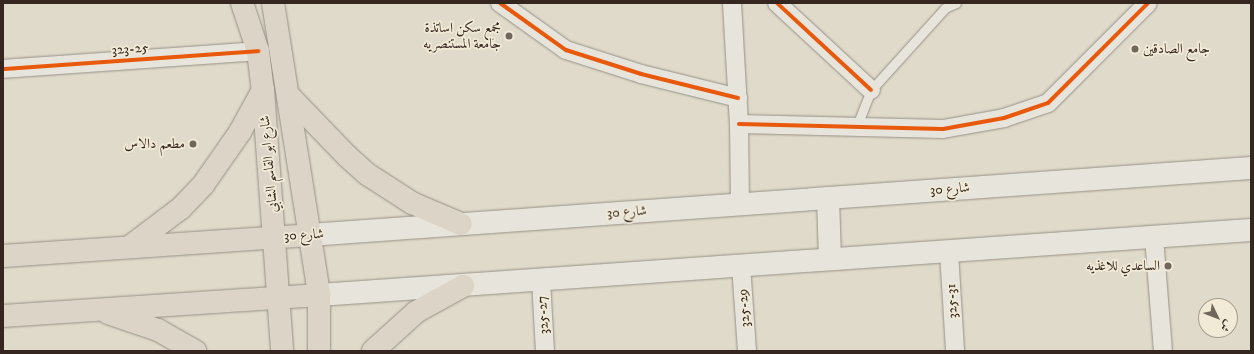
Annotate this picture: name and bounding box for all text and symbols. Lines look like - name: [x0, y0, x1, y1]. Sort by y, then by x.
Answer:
- place label: مجمع سكن اساتذة جامعة المستنصريه: [423, 20, 501, 52]
- marker: مجمع سكن اساتذة جامعة المستنصريه: [504, 31, 514, 41]
- street label: 323-25: [111, 39, 149, 59]
- place label: جامع الصادقين: [1143, 41, 1210, 57]
- marker: جامع الصادقين: [1130, 44, 1140, 54]
- street label: شارع ابو القاسم الشابي: [256, 115, 282, 213]
- place label: مطعم دالاس: [124, 136, 185, 152]
- marker: مطعم دالاس: [188, 139, 198, 149]
- street label: شارع 30: [929, 179, 971, 199]
- street label: شارع 30: [606, 202, 648, 222]
- street label: شارع 30: [284, 226, 324, 244]
- place label: الساعدي للاغذيه: [1086, 258, 1160, 274]
- marker: الساعدي للاغذيه: [1163, 261, 1173, 271]
- street label: 325-31: [943, 283, 961, 319]
- street label: 325-29: [734, 288, 754, 328]
- street label: 325-27: [534, 295, 552, 335]
- north arrow: [1198, 298, 1238, 338]
- text: ش: [1217, 317, 1235, 334]

